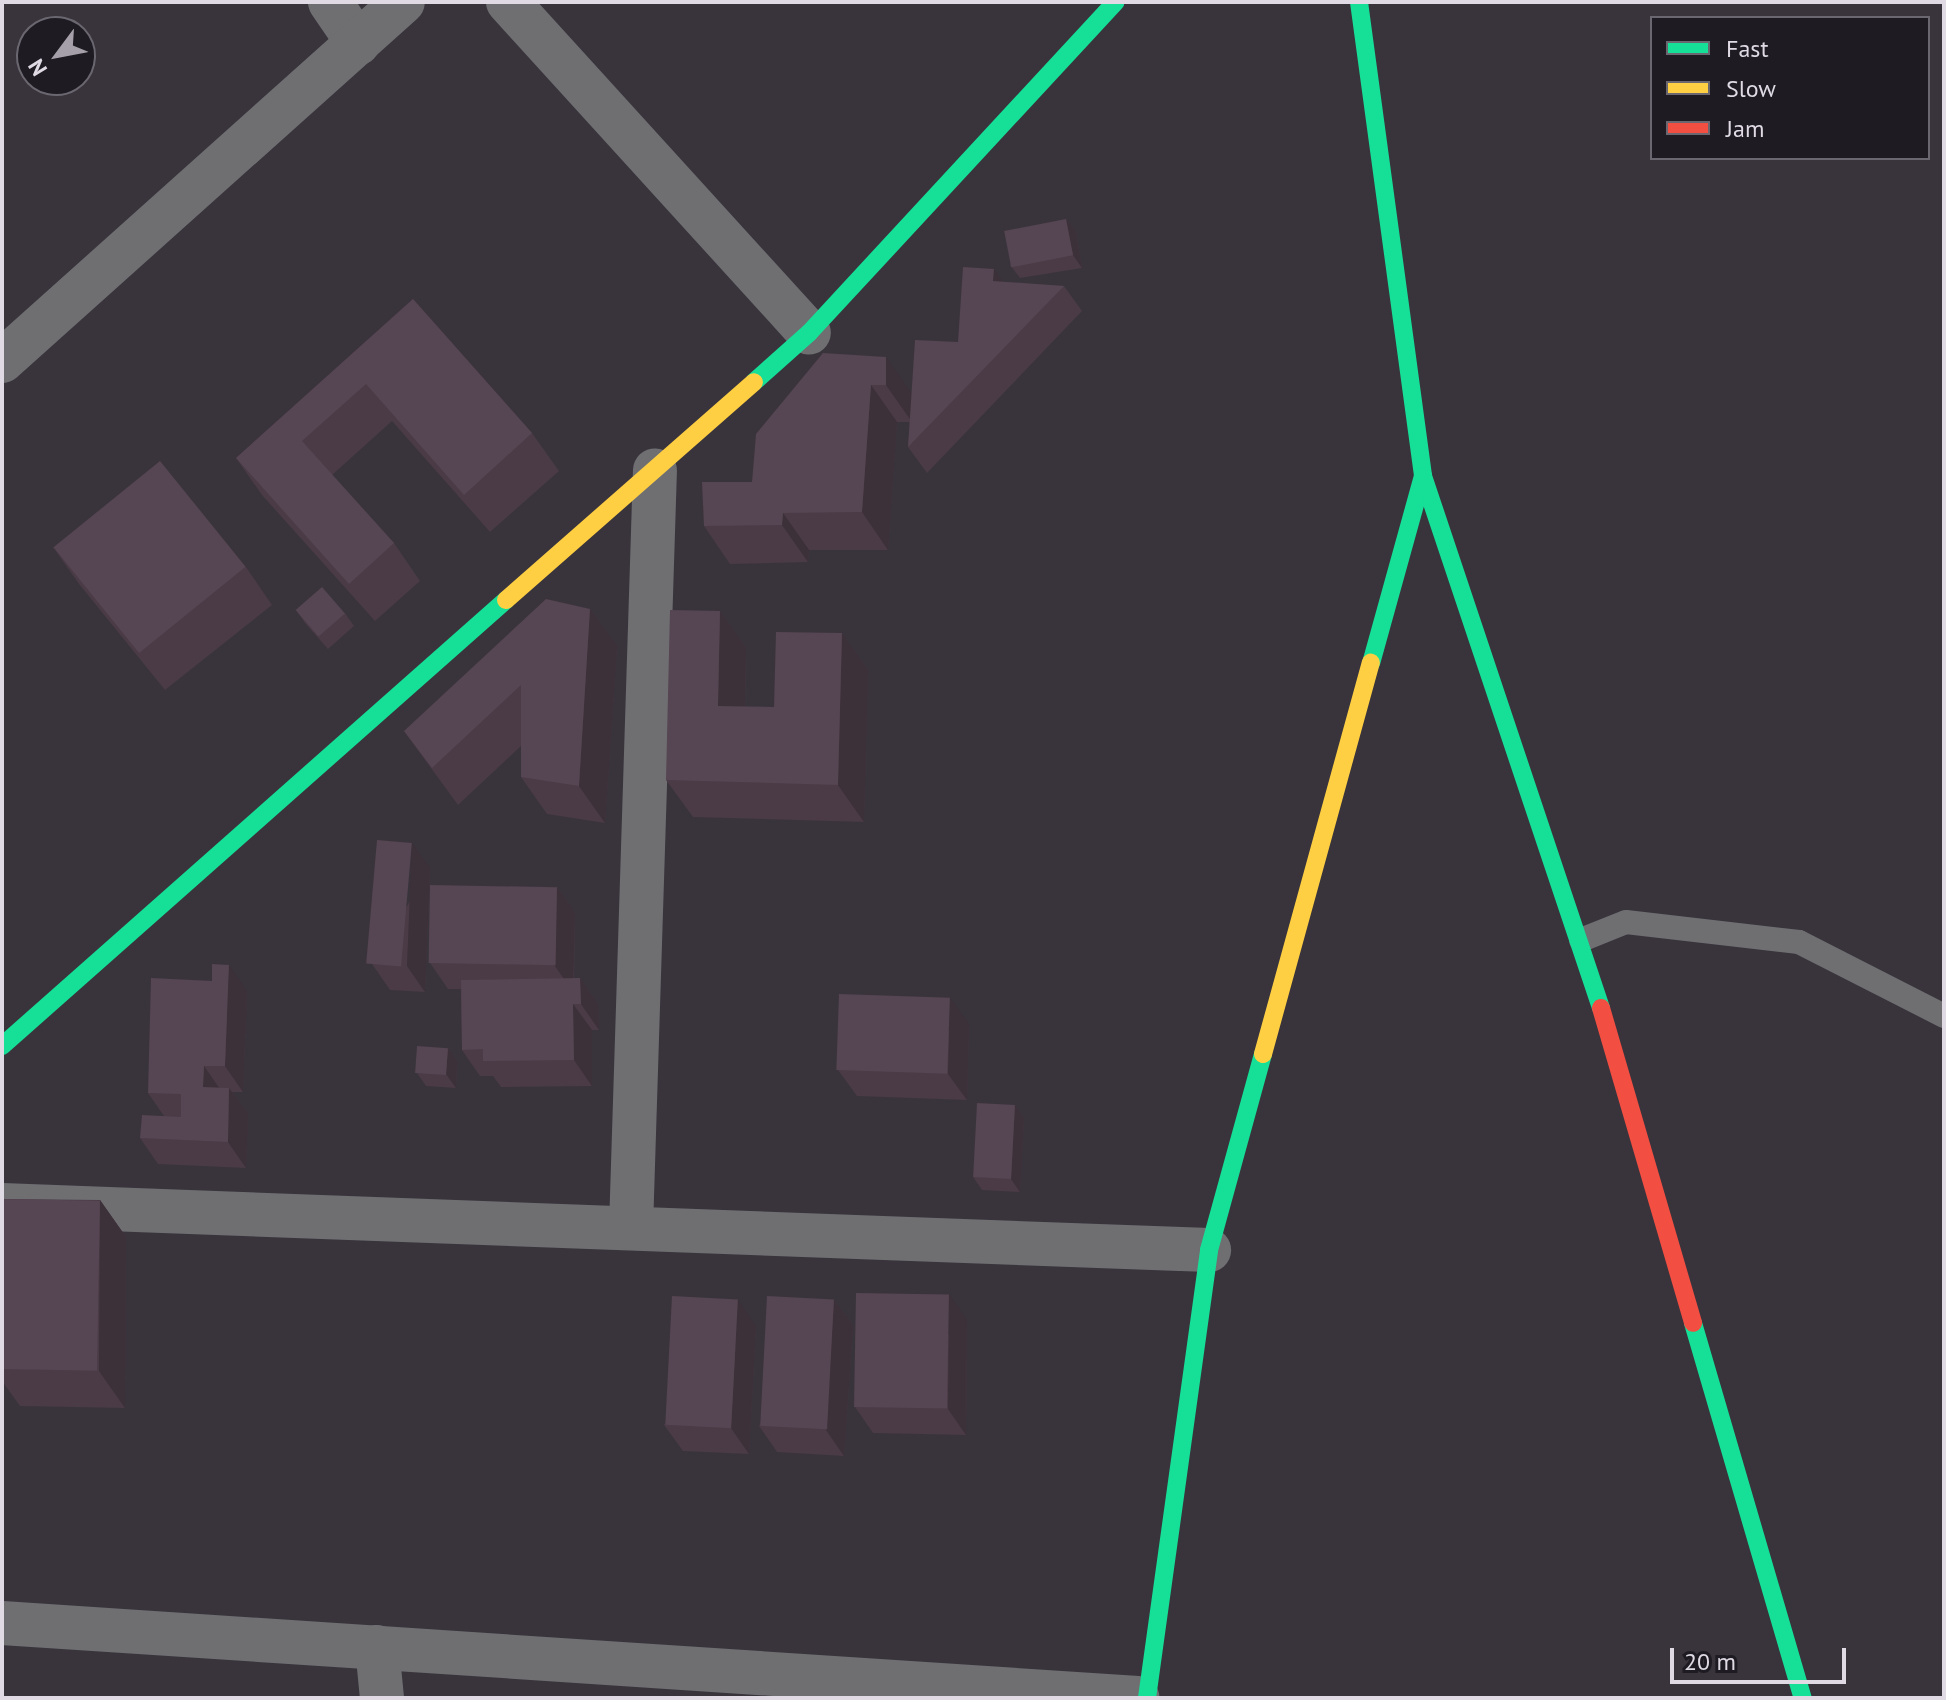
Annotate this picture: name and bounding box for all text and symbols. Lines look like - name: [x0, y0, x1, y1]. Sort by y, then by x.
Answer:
- north arrow: [16, 16, 96, 96]
- legend: [1650, 16, 1930, 160]
- text: Fast: [1726, 33, 1769, 64]
- text: N: [22, 54, 53, 81]
- text: Slow: [1726, 73, 1776, 104]
- text: Jam: [1726, 113, 1764, 144]
- scale bar: [1674, 1632, 1850, 1682]
- text: 20 m: [1684, 1646, 1736, 1677]

